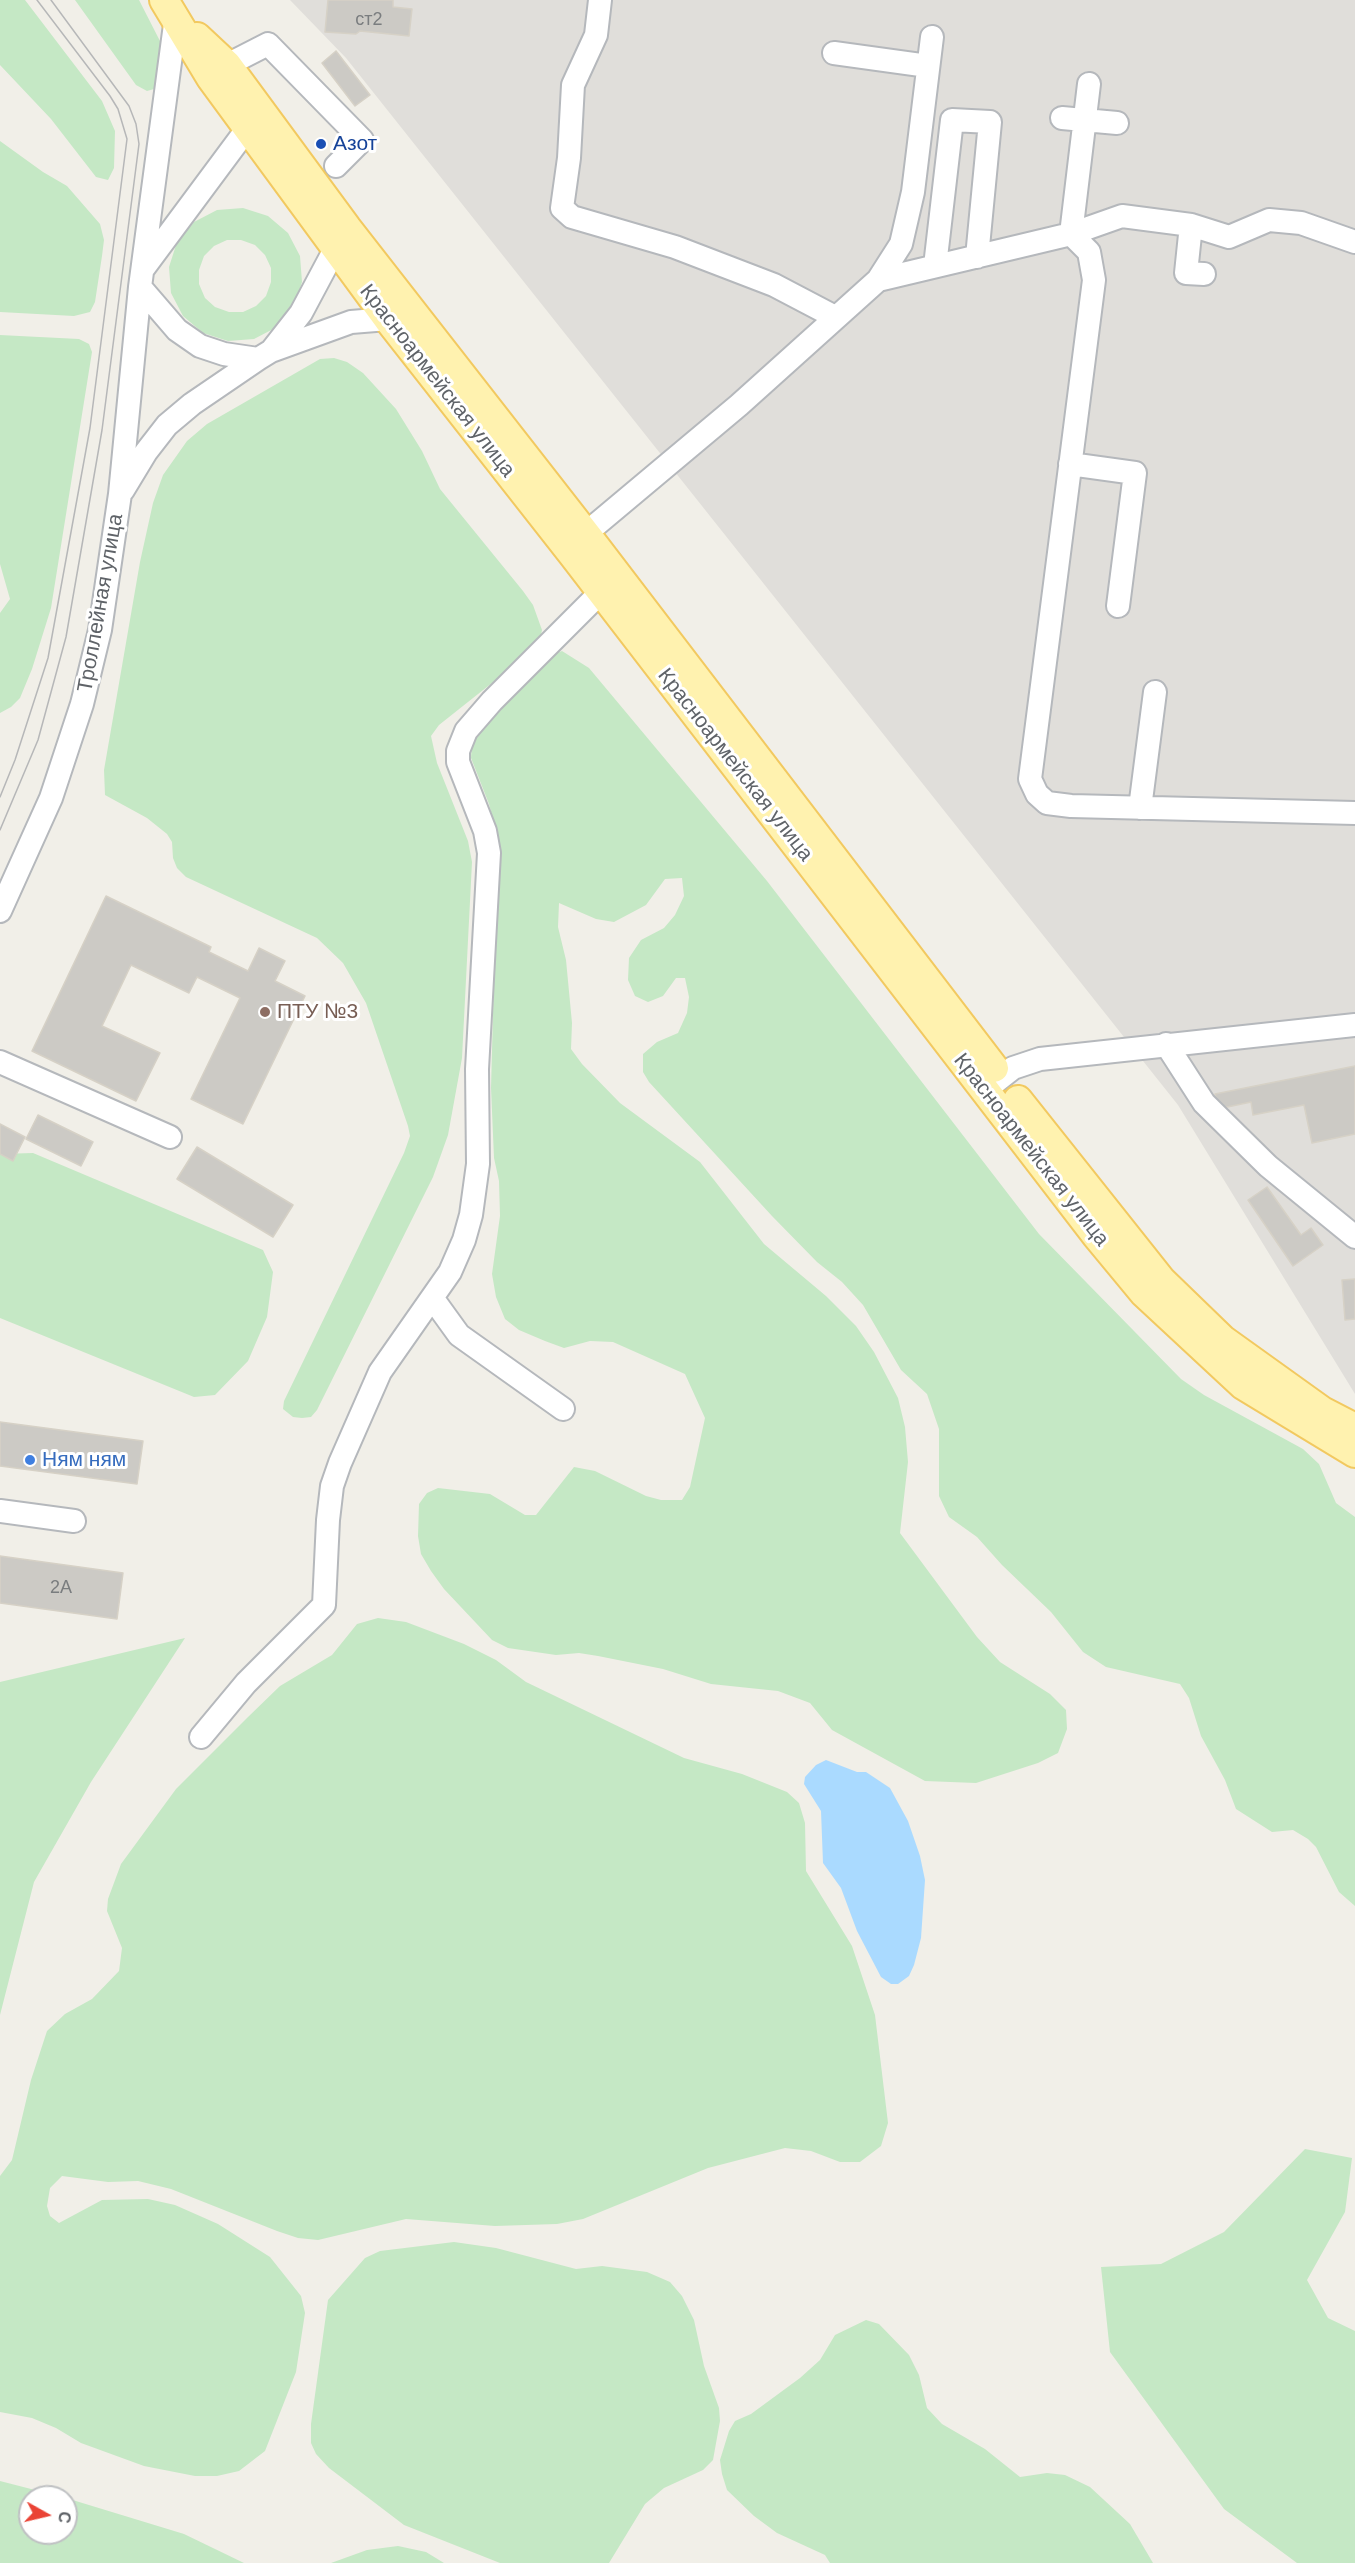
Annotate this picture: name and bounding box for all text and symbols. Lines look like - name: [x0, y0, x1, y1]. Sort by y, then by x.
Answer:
- house number: ст2: [355, 9, 383, 31]
- place label: Азот: [333, 131, 377, 157]
- marker: Азот: [314, 137, 328, 151]
- street label: Красноармейская улица: [354, 280, 520, 482]
- street label: Троллейная улица: [73, 512, 129, 694]
- street label: Красноармейская улица: [652, 664, 818, 866]
- place label: ПТУ №3: [277, 999, 358, 1025]
- marker: ПТУ №3: [258, 1005, 272, 1019]
- street label: Красноармейская улица: [948, 1049, 1114, 1251]
- place label: Ням ням: [42, 1447, 126, 1473]
- marker: Ням ням: [23, 1453, 37, 1467]
- house number: 2А: [50, 1577, 72, 1599]
- north arrow: [18, 2485, 78, 2545]
- text: С: [55, 2510, 74, 2524]

